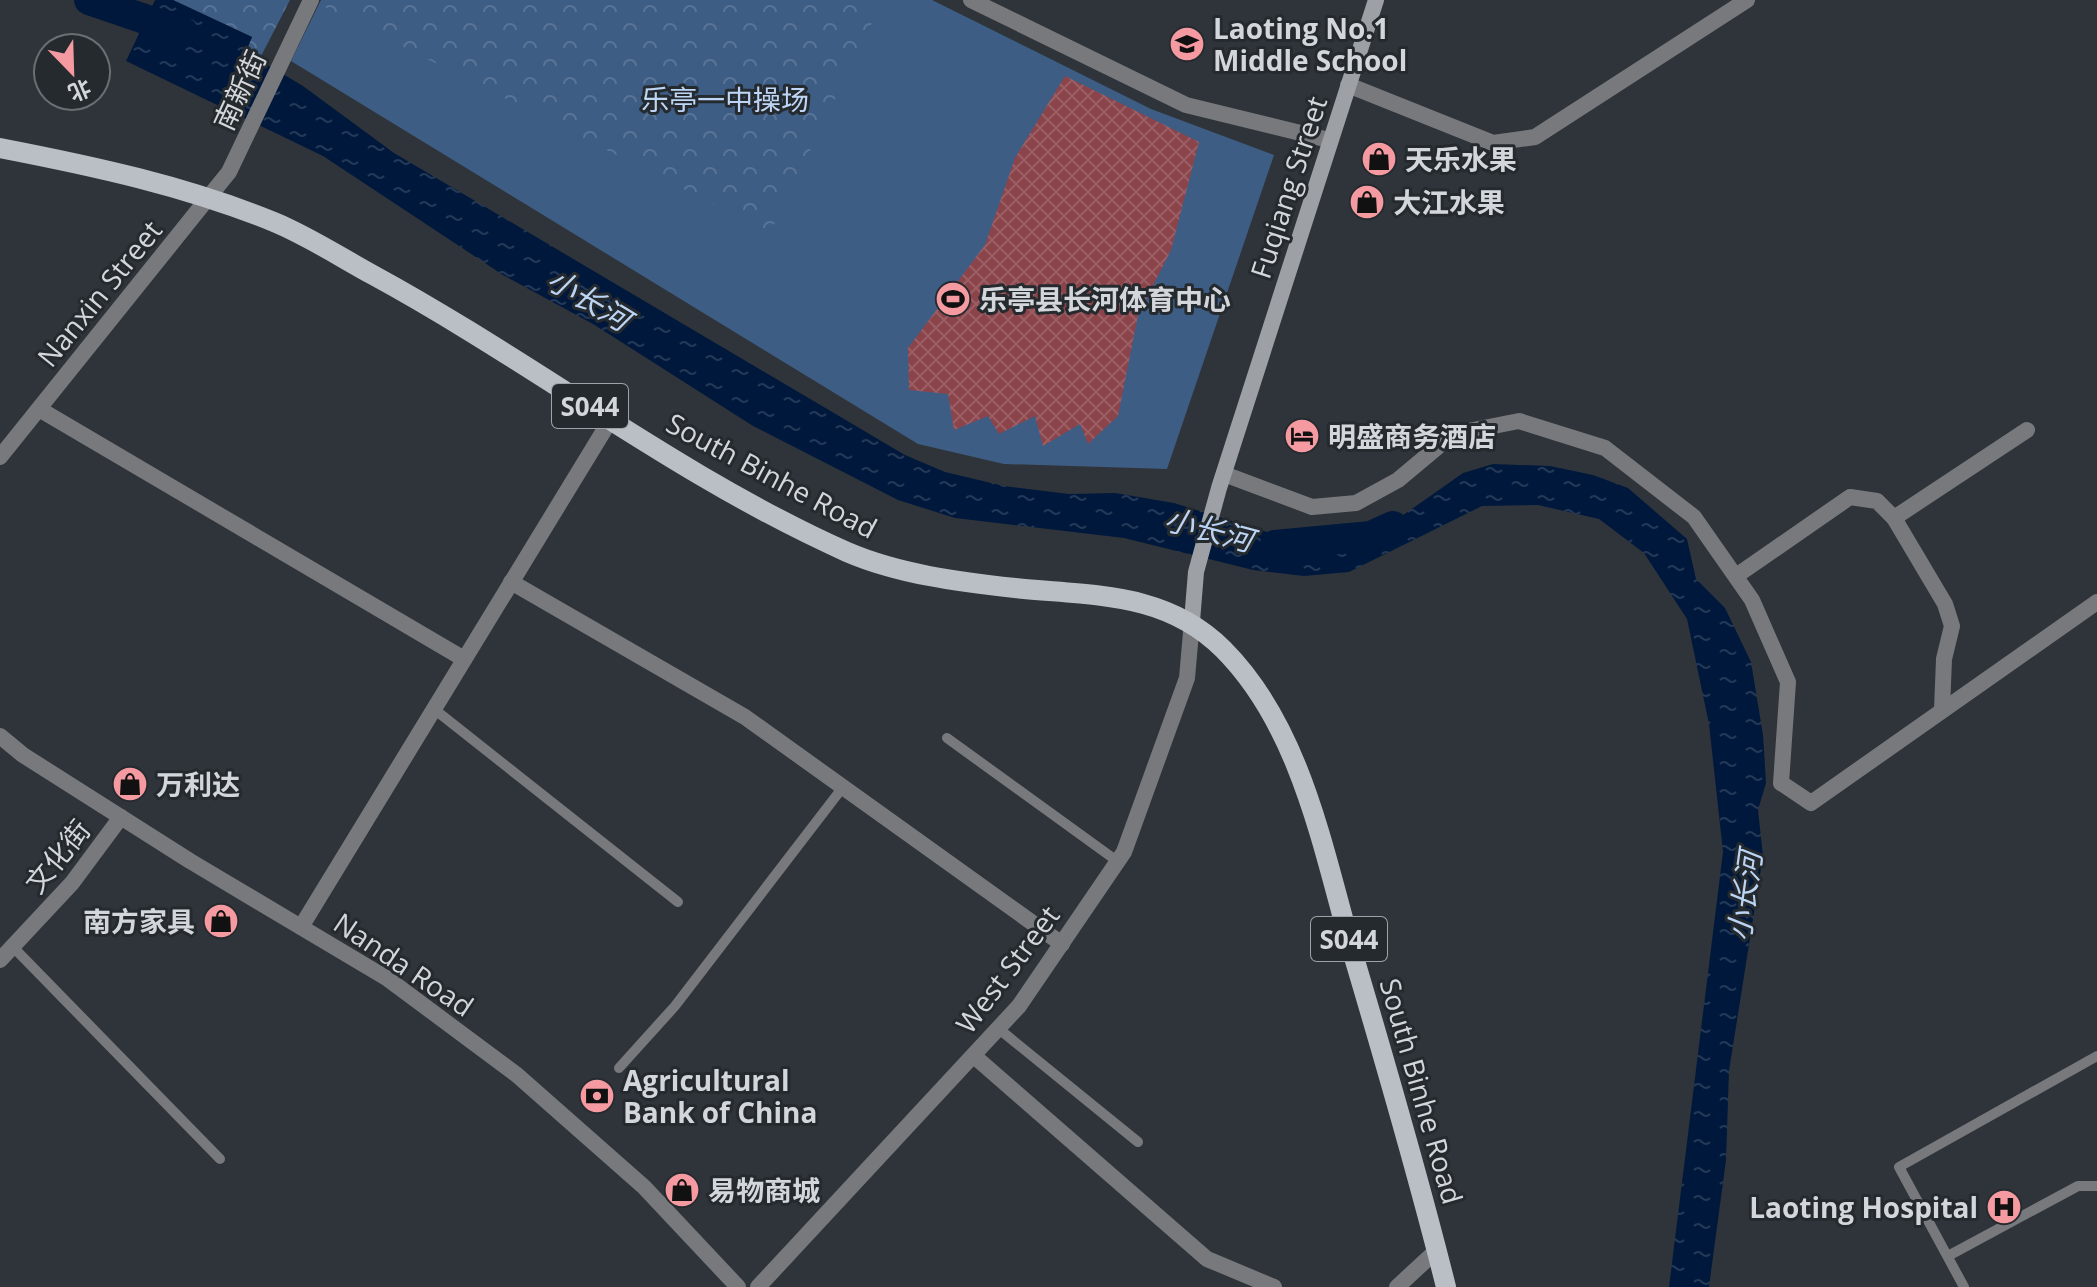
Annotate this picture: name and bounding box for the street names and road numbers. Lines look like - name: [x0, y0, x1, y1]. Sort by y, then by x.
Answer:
- street label: 南新街: [204, 44, 274, 136]
- street label: Fuqiang Street: [1241, 91, 1335, 283]
- street label: Nanxin Street: [28, 212, 170, 374]
- road number: S044: [552, 384, 628, 428]
- street label: South Binhe Road: [660, 404, 884, 546]
- street label: 文化街: [16, 811, 98, 901]
- street label: West Street: [947, 898, 1067, 1040]
- street label: Nanda Road: [327, 903, 481, 1025]
- road number: S044: [1311, 917, 1387, 961]
- street label: South Binhe Road: [1372, 974, 1472, 1208]

